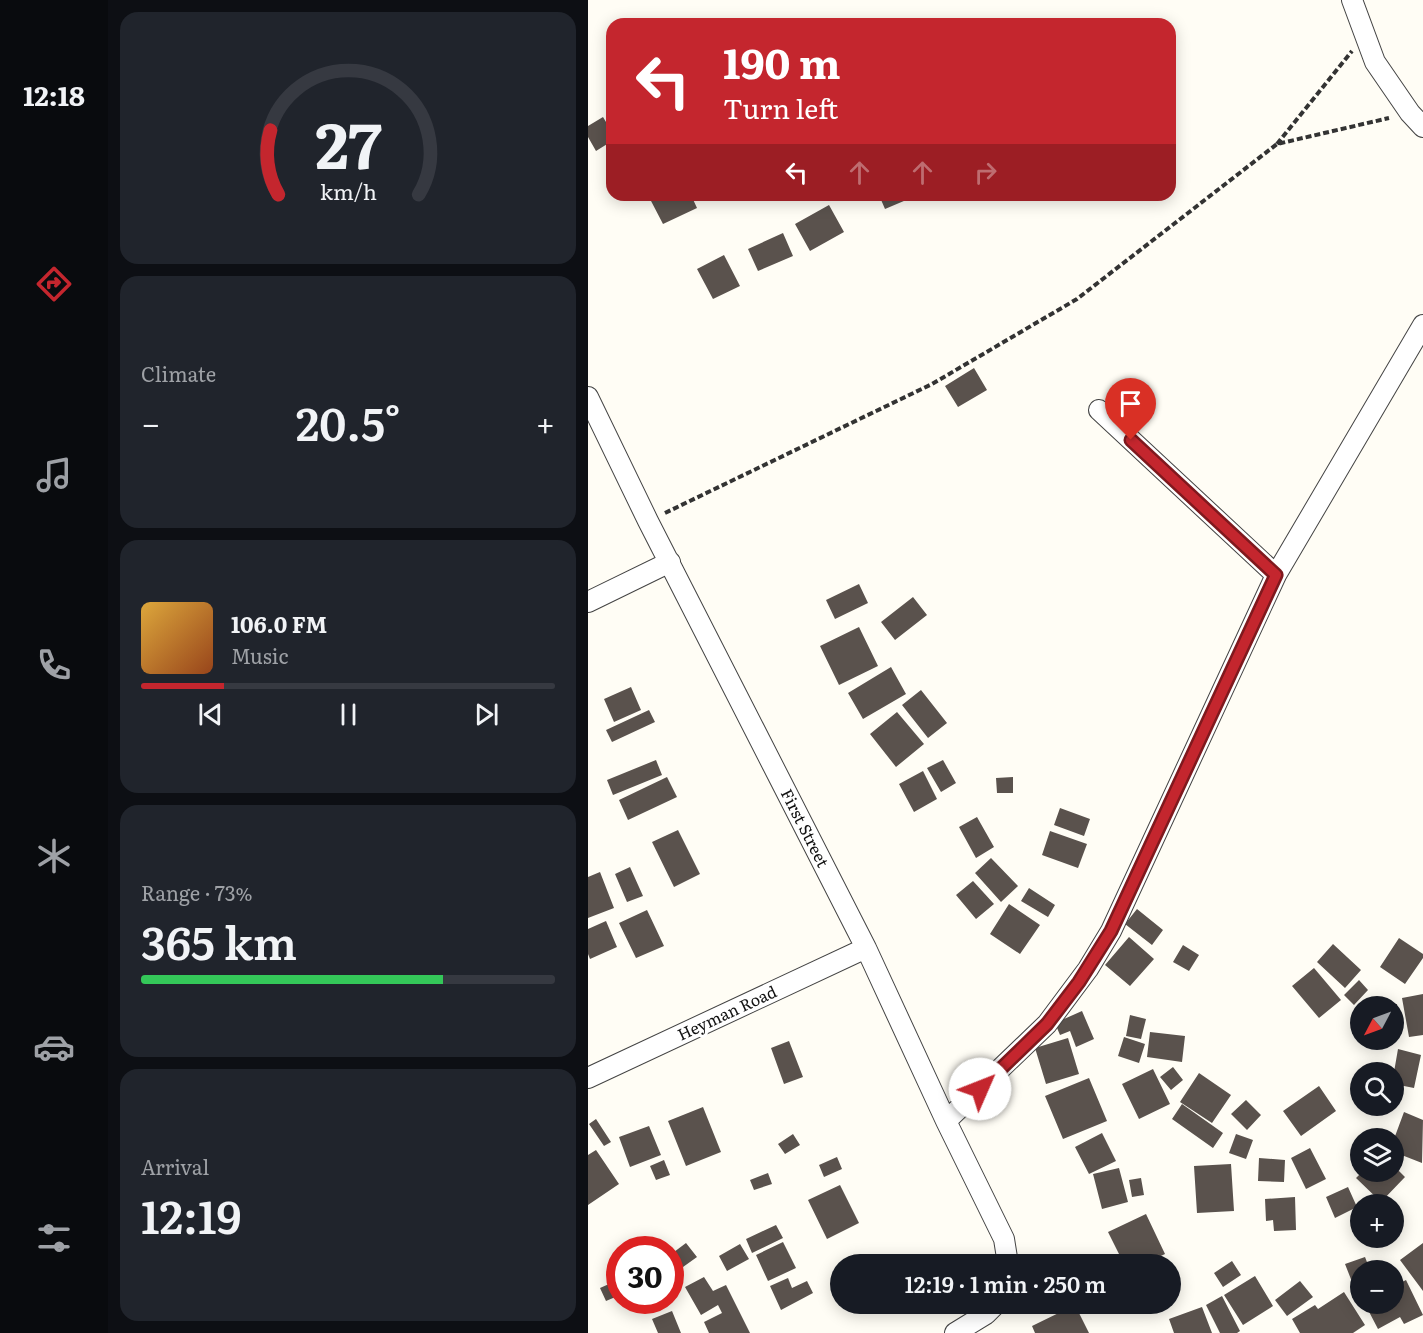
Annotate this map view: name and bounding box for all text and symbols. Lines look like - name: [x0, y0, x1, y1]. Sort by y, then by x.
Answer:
- text: 190 m: [723, 30, 841, 92]
- icon: left: [624, 42, 702, 120]
- text: 12:18: [23, 74, 85, 114]
- text: Turn left: [723, 87, 838, 127]
- text: 27: [315, 96, 381, 188]
- icon: left: [780, 156, 813, 189]
- icon: ahead: [843, 156, 876, 189]
- icon: ahead: [906, 156, 939, 189]
- icon: right: [969, 156, 1002, 189]
- text: km/h: [319, 175, 377, 207]
- icon: directions: [33, 263, 75, 305]
- text: Climate: [141, 358, 216, 388]
- pin: [1105, 378, 1156, 440]
- icon: arrive: [1114, 387, 1147, 420]
- text: 20.5°: [296, 388, 400, 455]
- text: −: [141, 397, 160, 446]
- text: +: [536, 397, 555, 446]
- icon: music: [33, 454, 75, 496]
- text: 106.0 FM: [231, 607, 327, 640]
- text: Music: [231, 640, 288, 670]
- icon: phone: [33, 644, 75, 686]
- icon: previous: [194, 698, 227, 731]
- icon: pause: [332, 698, 365, 731]
- icon: next: [470, 698, 503, 731]
- street label: First Street: [776, 784, 836, 871]
- icon: climate: [33, 835, 75, 877]
- text: Range · 73%: [141, 877, 253, 907]
- text: 365 km: [141, 907, 297, 974]
- street label: Heyman Road: [673, 978, 780, 1046]
- north arrow: [1350, 996, 1404, 1050]
- map controls: [1350, 996, 1404, 1314]
- icon: car: [33, 1026, 75, 1068]
- position arrow: [948, 1057, 1012, 1121]
- button: search: [1350, 1062, 1404, 1116]
- button: layers: [1350, 1128, 1404, 1182]
- text: Arrival: [141, 1151, 209, 1181]
- text: 12:19: [141, 1181, 241, 1248]
- button: +: [1350, 1194, 1404, 1248]
- icon: filters: [33, 1217, 75, 1259]
- speed limit sign: 30: [606, 1236, 684, 1314]
- button: −: [1350, 1260, 1404, 1314]
- text: 12:19 · 1 min · 250 m: [905, 1267, 1106, 1300]

